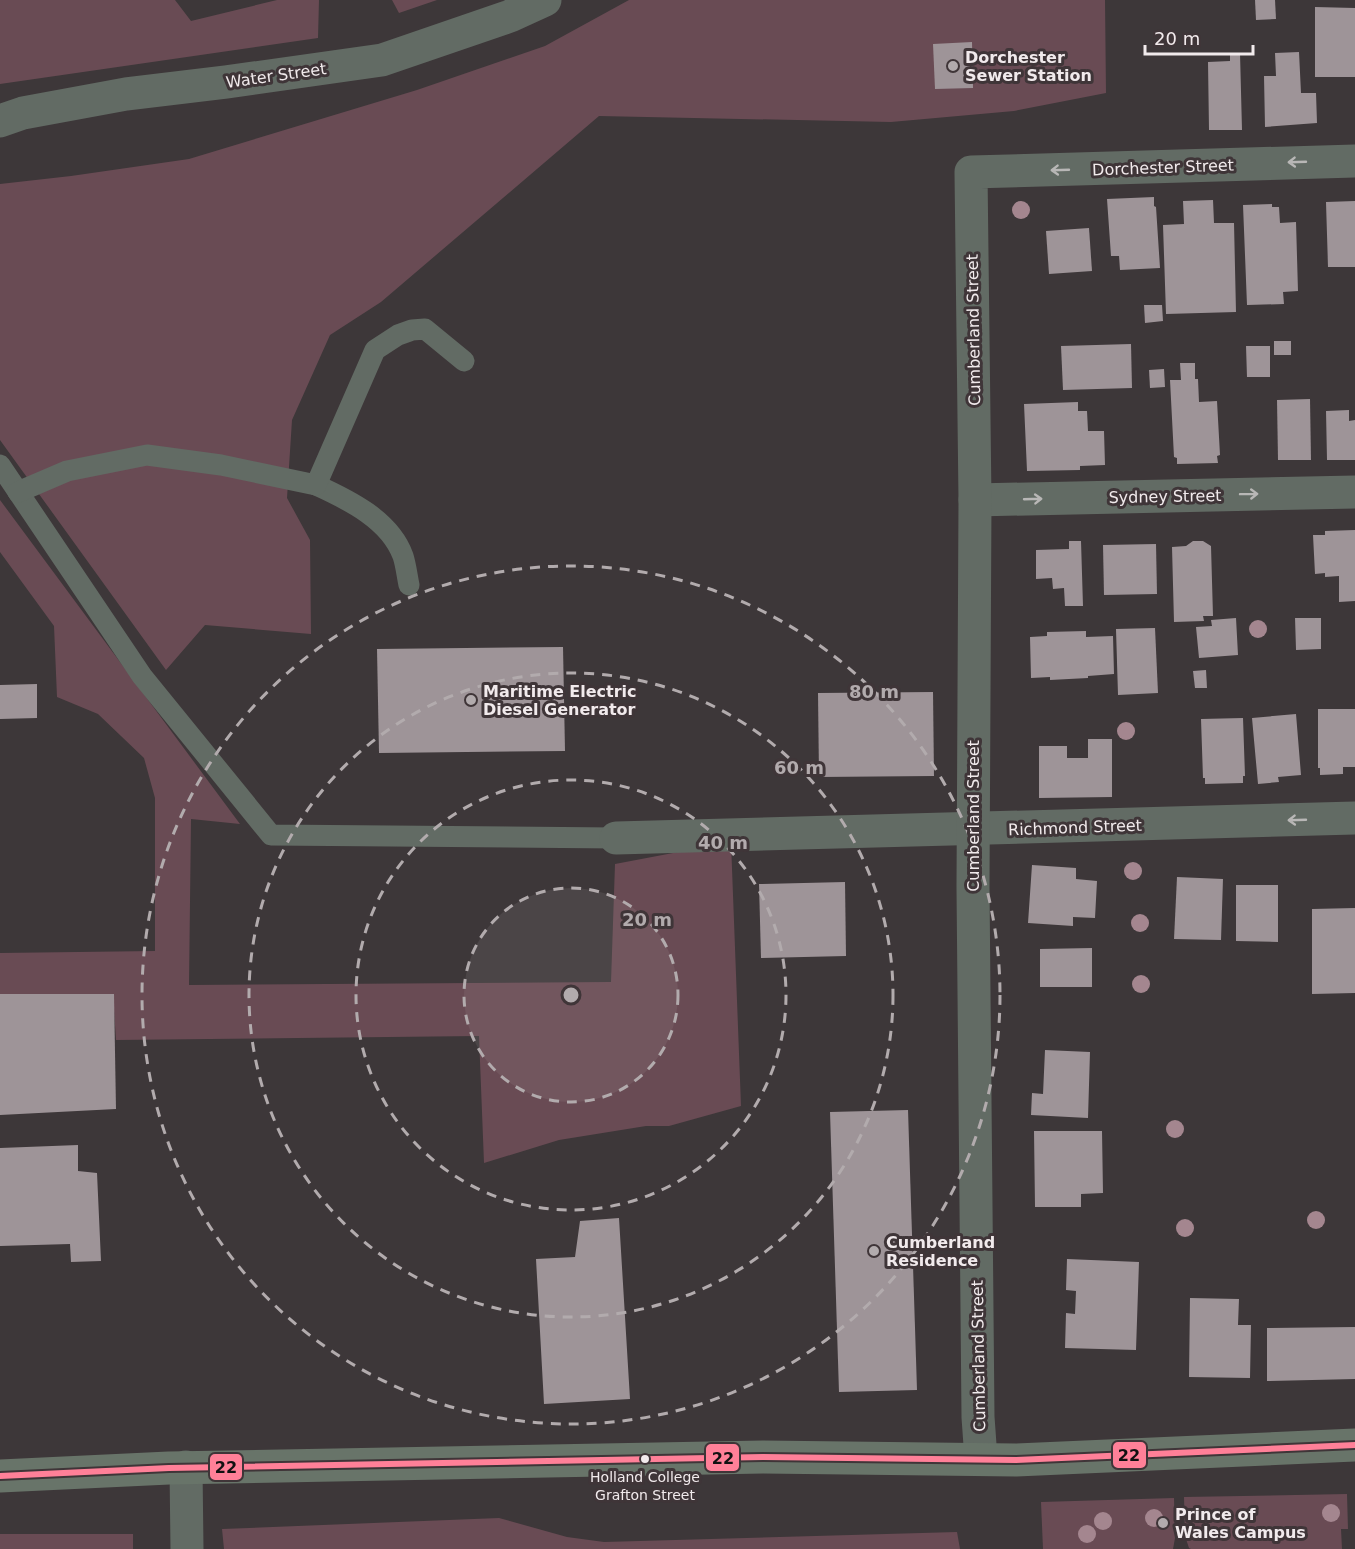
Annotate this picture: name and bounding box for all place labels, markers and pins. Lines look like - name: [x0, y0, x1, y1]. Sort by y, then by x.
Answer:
- place label: Dorchester Sewer Station: [965, 48, 1092, 85]
- marker: Dorchester Sewer Station: [946, 59, 960, 73]
- place label: Maritime Electric Diesel Generator: [483, 682, 637, 719]
- marker: Maritime Electric Diesel Generator: [464, 693, 478, 707]
- centre of rings: [561, 985, 581, 1005]
- place label: Cumberland Residence: [886, 1233, 995, 1270]
- marker: Cumberland Residence: [867, 1244, 881, 1258]
- marker: Holland College Grafton Street: [639, 1453, 651, 1465]
- place label: Holland College Grafton Street: [590, 1469, 700, 1503]
- place label: Prince of Wales Campus: [1175, 1505, 1306, 1542]
- marker: Prince of Wales Campus: [1156, 1516, 1170, 1530]

